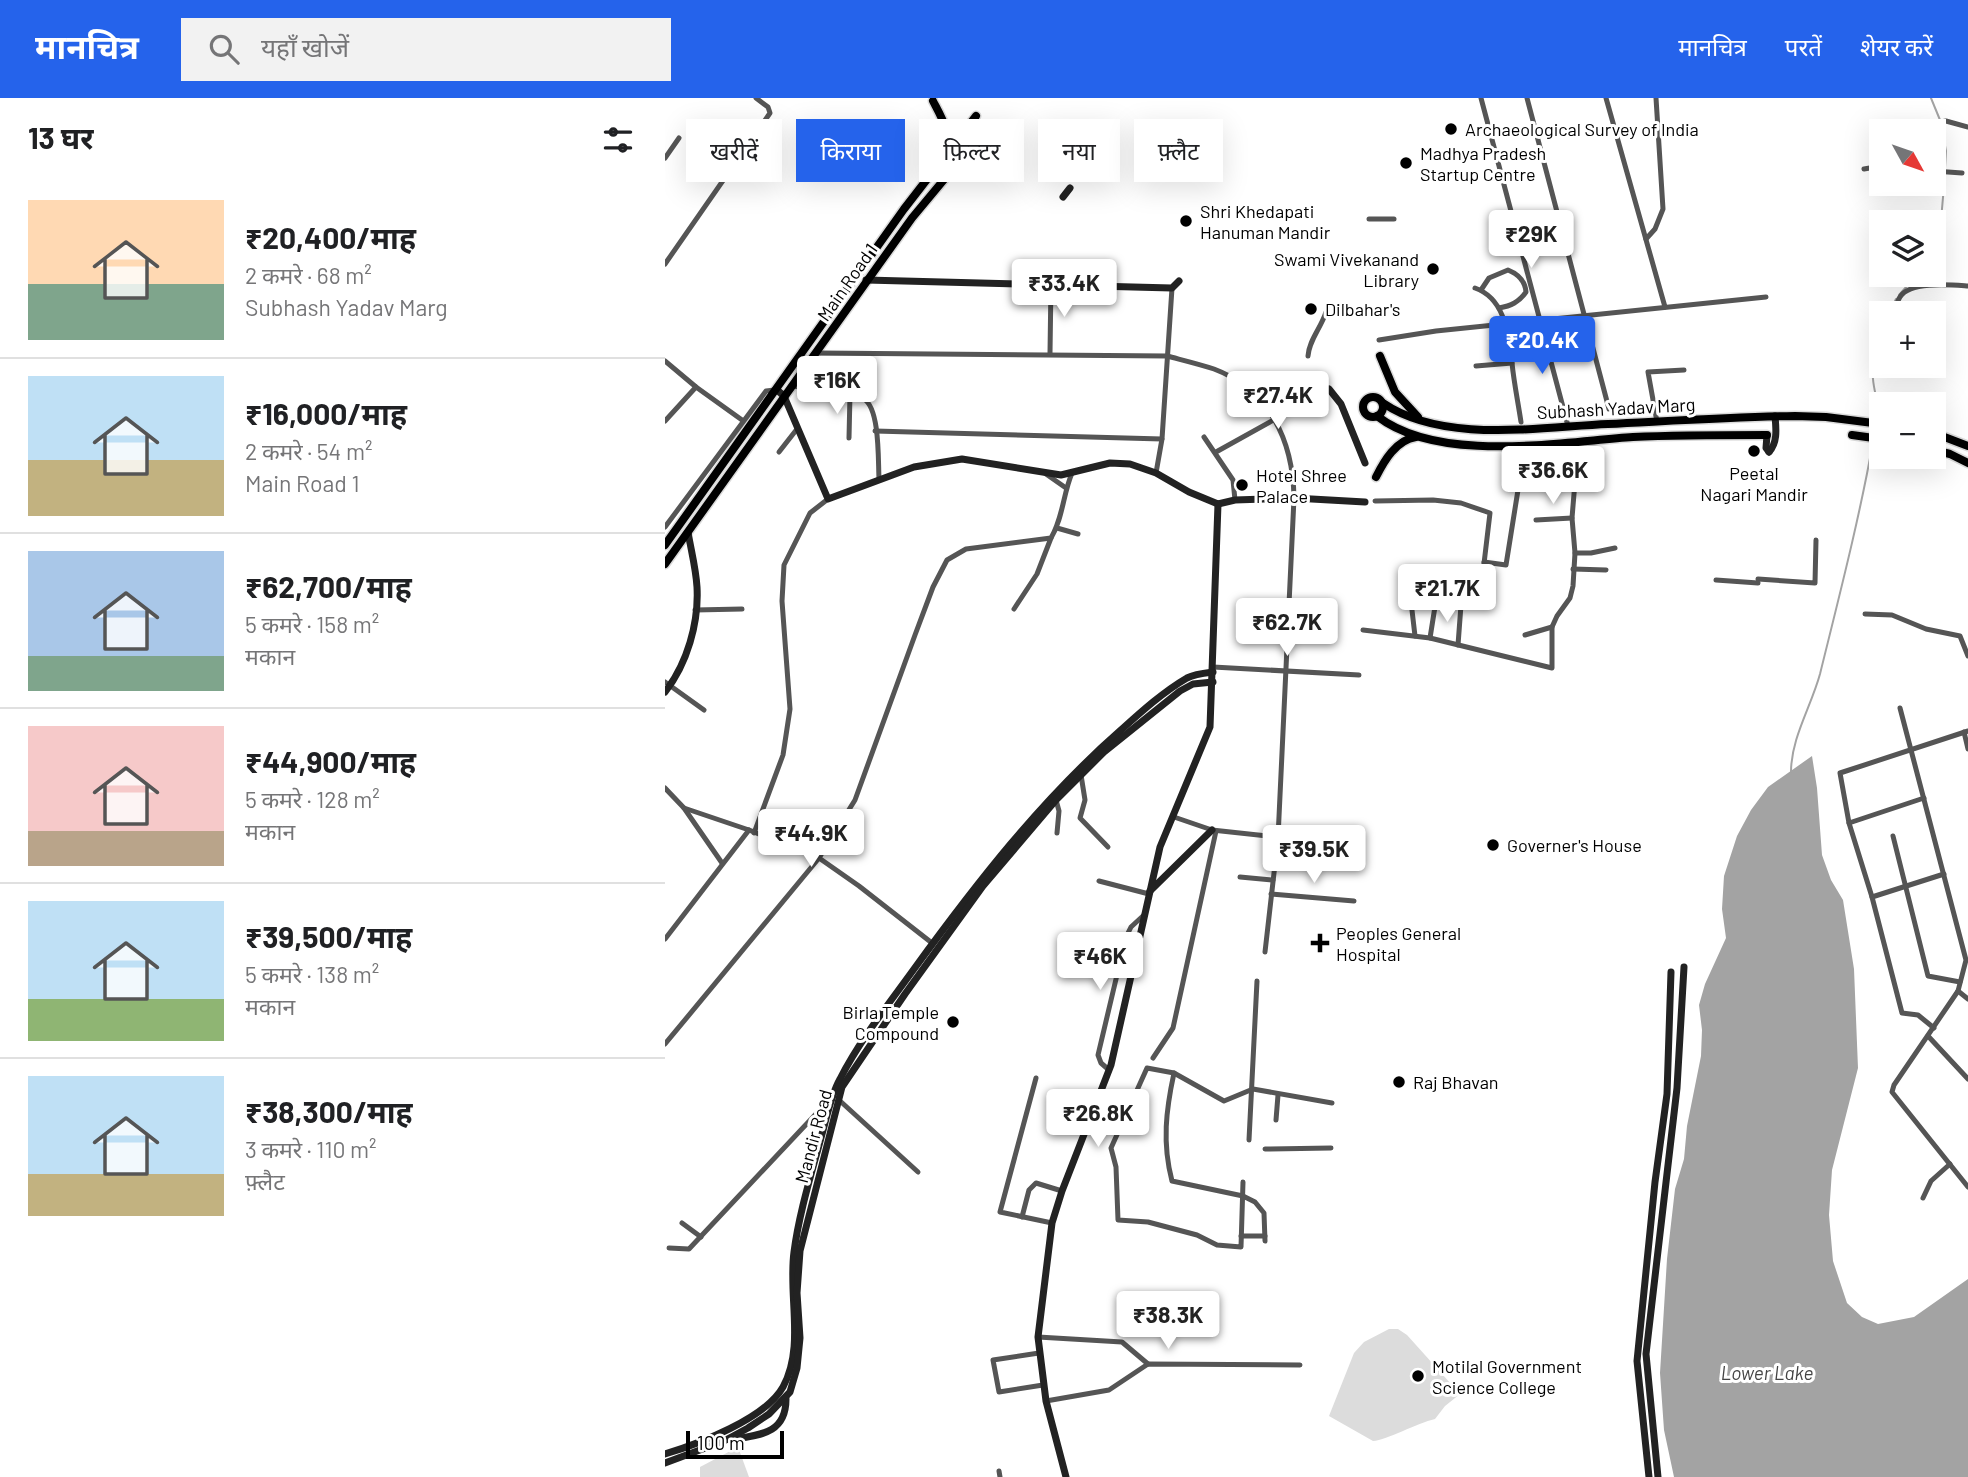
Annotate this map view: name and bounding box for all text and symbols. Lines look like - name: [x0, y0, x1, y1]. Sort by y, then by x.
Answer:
- search box: [181, 18, 671, 81]
- text: मानचित्र: [35, 26, 139, 66]
- icon: search: [205, 30, 243, 68]
- text: यहाँ खोजें: [261, 31, 349, 62]
- text: मानचित्र: [1678, 32, 1747, 61]
- text: परतें: [1785, 32, 1822, 61]
- text: शेयर करें: [1860, 32, 1933, 61]
- place label: Archaeological Survey of India: [1465, 118, 1699, 140]
- text: 13 घर: [28, 119, 94, 155]
- chip: खरीदें: [686, 119, 782, 182]
- chip: किराया: [796, 119, 905, 182]
- chip: फ़िल्टर: [919, 119, 1024, 182]
- chip: नया: [1038, 119, 1120, 182]
- chip: फ़्लैट: [1134, 119, 1223, 182]
- north arrow: [1869, 119, 1946, 196]
- map controls: [1869, 119, 1946, 469]
- icon: filters: [599, 121, 637, 159]
- marker: Archaeological Survey of India: [1443, 121, 1459, 137]
- place label: Madhya Pradesh Startup Centre: [1420, 142, 1546, 185]
- marker: Madhya Pradesh Startup Centre: [1398, 155, 1414, 171]
- place label: Shri Khedapati Hanuman Mandir: [1200, 200, 1331, 243]
- button: layers: [1869, 210, 1946, 287]
- pin: ₹29K: [1490, 211, 1572, 270]
- marker: Shri Khedapati Hanuman Mandir: [1178, 213, 1194, 229]
- text: ₹20,400/माह: [245, 219, 416, 255]
- text: ₹29K: [1505, 219, 1557, 247]
- icon: home: [84, 228, 168, 312]
- street label: Main Road 1: [812, 239, 882, 325]
- place label: Swami Vivekanand Library: [1274, 248, 1419, 291]
- pin: ₹33.4K: [1007, 260, 1121, 319]
- text: 2 कमरे · 68 m²: [245, 261, 372, 289]
- marker: Swami Vivekanand Library: [1425, 261, 1441, 277]
- text: ₹33.4K: [1028, 268, 1100, 296]
- text: Subhash Yadav Marg: [245, 293, 448, 321]
- place label: Dilbahar's: [1325, 298, 1400, 320]
- marker: Dilbahar's: [1303, 301, 1319, 317]
- button: +: [1869, 301, 1946, 378]
- pin: ₹20.4K: [1485, 316, 1599, 376]
- text: ₹20.4K: [1505, 325, 1579, 353]
- pin: ₹16K: [796, 356, 878, 416]
- text: ₹16K: [813, 365, 861, 393]
- pin: ₹27.4K: [1221, 372, 1335, 431]
- text: ₹27.4K: [1243, 380, 1313, 408]
- button: −: [1869, 392, 1946, 469]
- street label: Subhash Yadav Marg: [1536, 393, 1696, 423]
- text: ₹16,000/माह: [245, 395, 407, 431]
- icon: home: [84, 404, 168, 488]
- text: 2 कमरे · 54 m²: [245, 437, 372, 465]
- marker: Peetal Nagari Mandir: [1746, 443, 1762, 459]
- pin: ₹36.6K: [1496, 446, 1610, 506]
- text: ₹36.6K: [1518, 455, 1588, 483]
- place label: Peetal Nagari Mandir: [1700, 462, 1808, 505]
- place label: Hotel Shree Palace: [1256, 464, 1347, 507]
- text: Main Road 1: [245, 469, 360, 497]
- marker: Hotel Shree Palace: [1234, 477, 1250, 493]
- pin: ₹21.7K: [1390, 564, 1504, 624]
- text: ₹62,700/माह: [245, 568, 412, 604]
- text: ₹21.7K: [1414, 573, 1480, 601]
- icon: home: [84, 579, 168, 663]
- pin: ₹62.7K: [1230, 598, 1344, 658]
- text: ₹62.7K: [1252, 607, 1322, 635]
- text: 5 कमरे · 158 m²: [245, 610, 379, 638]
- text: मकान: [245, 642, 295, 670]
- text: ₹44,900/माह: [245, 743, 416, 779]
- icon: home: [84, 754, 168, 838]
- text: 5 कमरे · 128 m²: [245, 785, 380, 813]
- pin: ₹44.9K: [754, 810, 868, 869]
- text: मकान: [245, 817, 295, 845]
- text: ₹44.9K: [774, 818, 848, 846]
- pin: ₹39.5K: [1257, 826, 1371, 885]
- text: ₹39.5K: [1279, 834, 1349, 862]
- place label: Governer's House: [1507, 834, 1642, 856]
- marker: Governer's House: [1485, 837, 1501, 853]
- text: ₹39,500/माह: [245, 918, 412, 954]
- place label: Peoples General Hospital: [1336, 922, 1461, 965]
- icon: home: [84, 929, 168, 1013]
- pin: ₹46K: [1059, 932, 1141, 992]
- marker: Peoples General Hospital: [1310, 933, 1330, 953]
- text: ₹46K: [1073, 941, 1127, 969]
- text: 5 कमरे · 138 m²: [245, 960, 379, 988]
- text: मकान: [245, 992, 295, 1020]
- place label: Birla Temple Compound: [843, 1001, 939, 1044]
- marker: Birla Temple Compound: [945, 1014, 961, 1030]
- place label: Raj Bhavan: [1413, 1071, 1499, 1093]
- marker: Raj Bhavan: [1391, 1074, 1407, 1090]
- street label: Mandir Road: [790, 1087, 836, 1185]
- pin: ₹26.8K: [1041, 1090, 1155, 1149]
- text: ₹38,300/माह: [245, 1093, 413, 1129]
- text: ₹26.8K: [1062, 1098, 1134, 1126]
- icon: home: [84, 1104, 168, 1188]
- text: 3 कमरे · 110 m²: [245, 1135, 377, 1163]
- text: फ़्लैट: [245, 1167, 285, 1195]
- pin: ₹38.3K: [1111, 1292, 1225, 1351]
- text: ₹38.3K: [1132, 1300, 1204, 1328]
- place label: Motilal Government Science College: [1432, 1355, 1582, 1398]
- water label: Lower Lake: [1721, 1361, 1813, 1384]
- marker: Motilal Government Science College: [1410, 1368, 1426, 1384]
- scale bar: [686, 1428, 784, 1460]
- text: 100 m: [697, 1431, 745, 1454]

